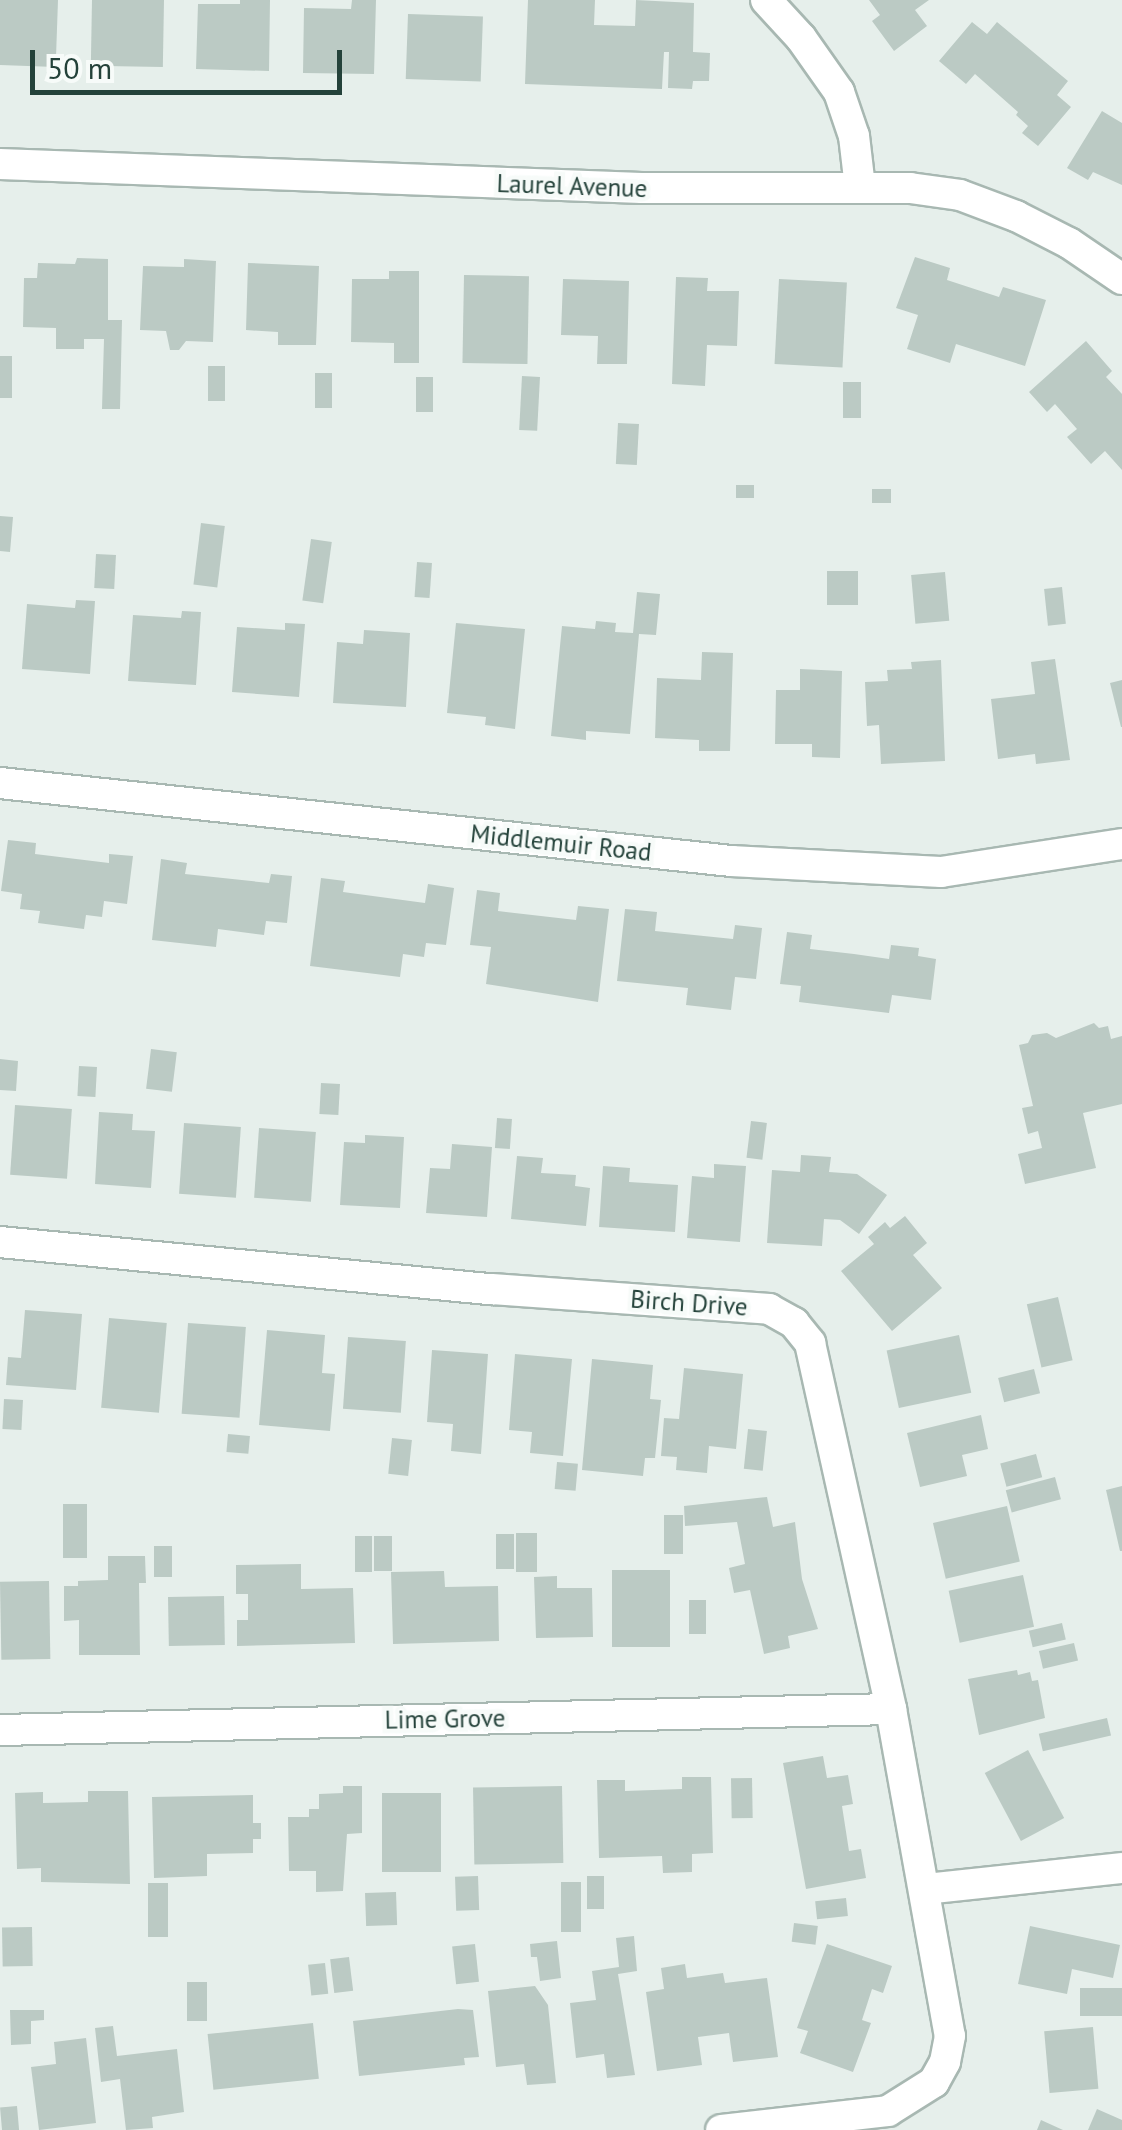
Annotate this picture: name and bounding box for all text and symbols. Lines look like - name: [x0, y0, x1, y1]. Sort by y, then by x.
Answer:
- scale bar: [35, 30, 348, 92]
- text: 50 m: [47, 48, 112, 87]
- street label: Laurel Avenue: [496, 168, 648, 204]
- street label: Middlemuir Road: [469, 819, 653, 867]
- street label: Birch Drive: [629, 1284, 749, 1322]
- street label: Lime Grove: [384, 1703, 506, 1735]

